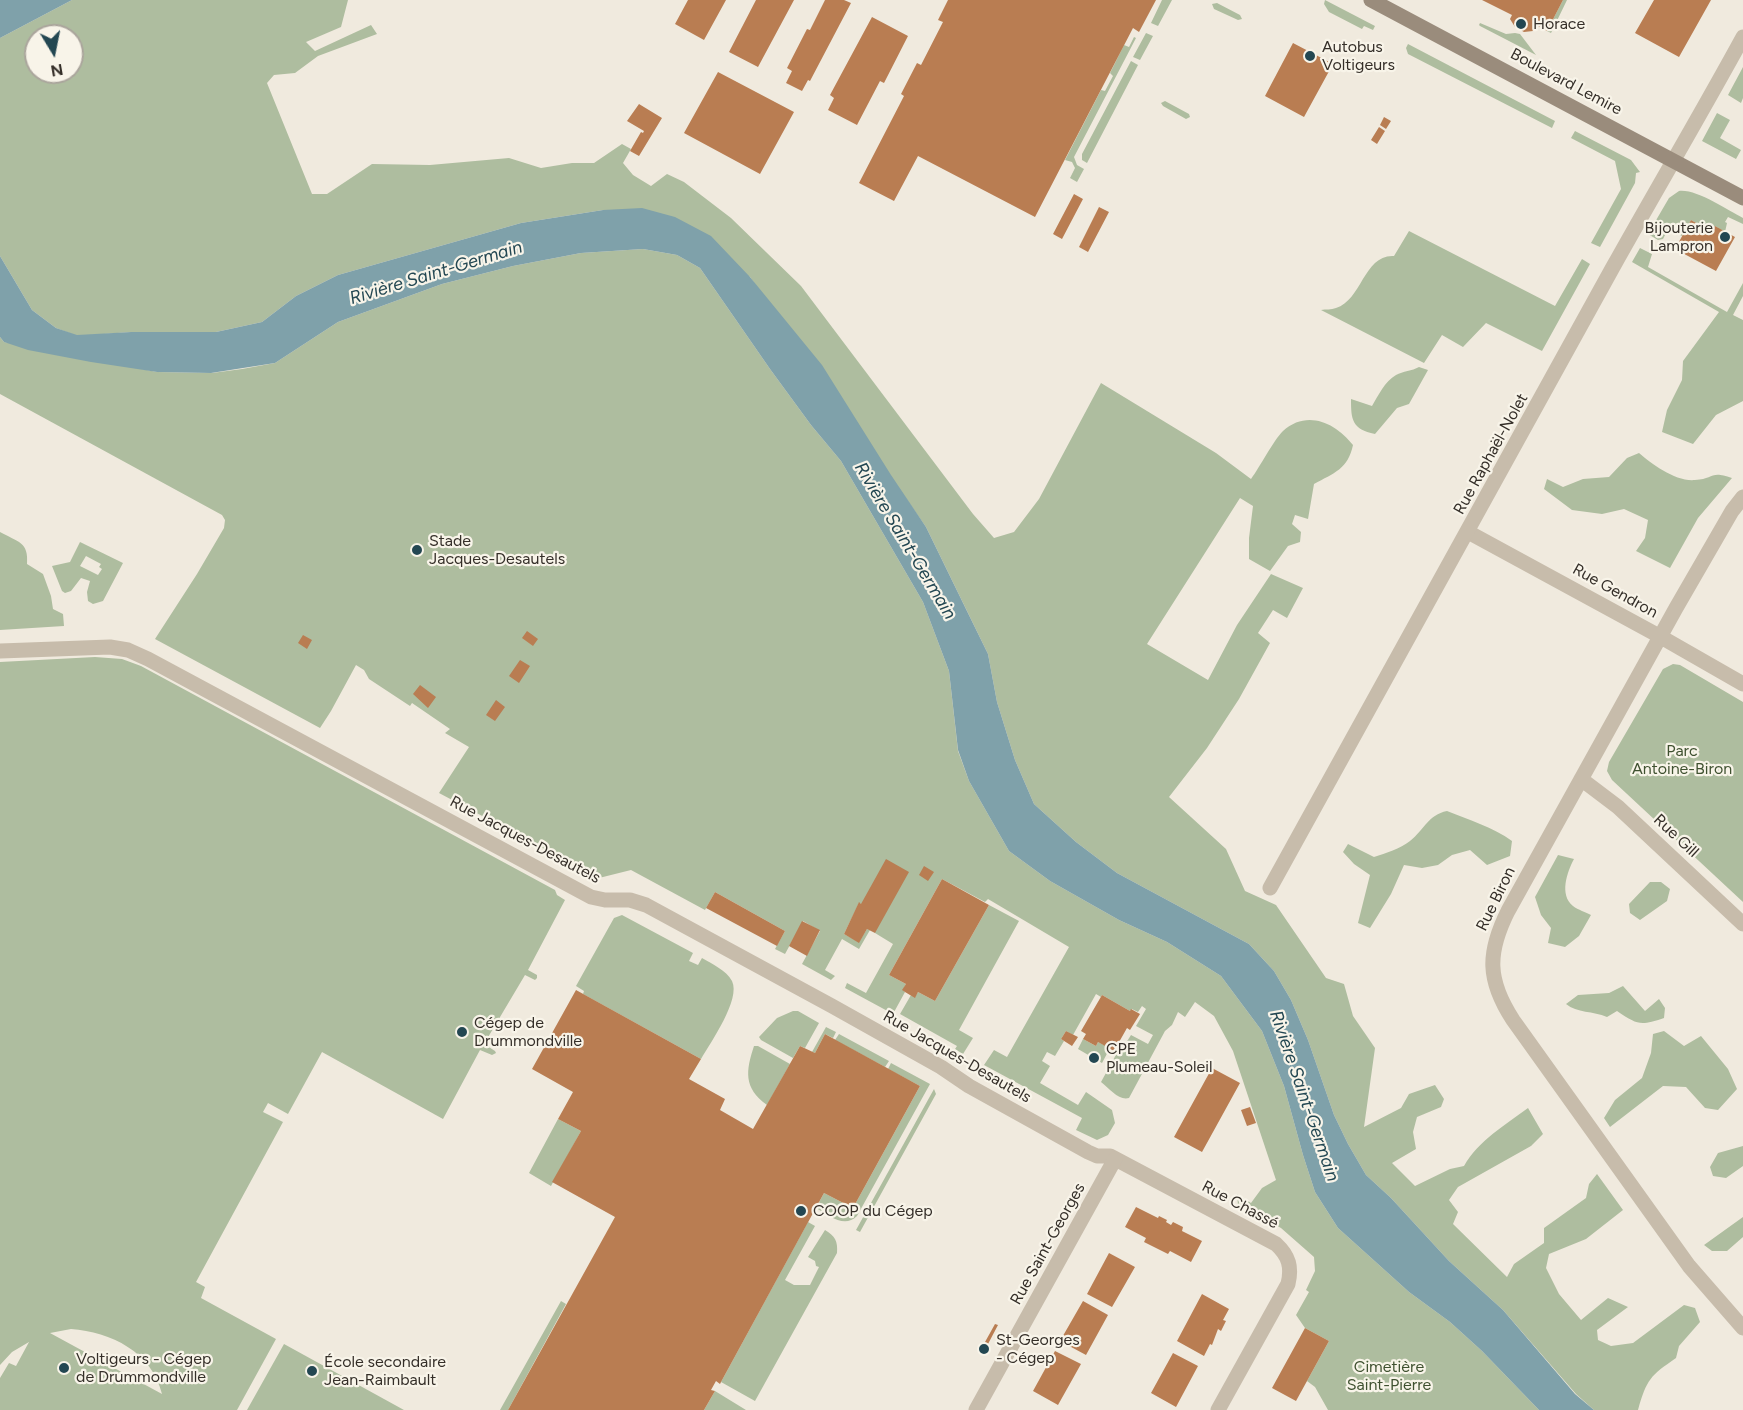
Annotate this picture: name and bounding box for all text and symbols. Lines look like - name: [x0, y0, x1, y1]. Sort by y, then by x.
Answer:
- place label: Horace: [1533, 14, 1585, 34]
- marker: Horace: [1514, 17, 1528, 31]
- north arrow: [24, 24, 84, 84]
- place label: Autobus Voltigeurs: [1322, 37, 1395, 75]
- street label: Boulevard Lemire: [1507, 45, 1625, 119]
- marker: Autobus Voltigeurs: [1303, 49, 1317, 63]
- text: N: [49, 60, 65, 81]
- place label: Bijouterie Lampron: [1644, 218, 1713, 256]
- marker: Bijouterie Lampron: [1718, 230, 1732, 244]
- water label: Rivière Saint-Germain: [347, 236, 525, 310]
- street label: Rue Raphaël-Nolet: [1450, 390, 1532, 518]
- water label: Rivière Saint-Germain: [850, 459, 960, 623]
- place label: Stade Jacques-Desautels: [429, 531, 565, 569]
- marker: Stade Jacques-Desautels: [410, 543, 424, 557]
- street label: Rue Gendron: [1569, 560, 1661, 622]
- park label: Parc Antoine-Biron: [1632, 741, 1732, 779]
- street label: Rue Jacques-Desautels: [446, 792, 604, 888]
- street label: Rue Gill: [1650, 810, 1702, 862]
- street label: Rue Biron: [1472, 864, 1520, 934]
- street label: Rue Jacques-Desautels: [880, 1007, 1034, 1107]
- water label: Rivière Saint-Germain: [1265, 1008, 1343, 1184]
- place label: Cégep de Drummondville: [474, 1013, 582, 1051]
- marker: Cégep de Drummondville: [455, 1025, 469, 1039]
- place label: CPE Plumeau-Soleil: [1106, 1039, 1212, 1077]
- marker: CPE Plumeau-Soleil: [1087, 1051, 1101, 1065]
- street label: Rue Chassé: [1198, 1177, 1282, 1233]
- street label: Rue Saint-Georges: [1007, 1180, 1089, 1308]
- place label: COOP du Cégep: [813, 1201, 933, 1221]
- marker: COOP du Cégep: [794, 1204, 808, 1218]
- place label: St-Georges - Cégep: [996, 1330, 1080, 1368]
- marker: St-Georges - Cégep: [977, 1342, 991, 1356]
- place label: Voltigeurs - Cégep de Drummondville: [76, 1349, 211, 1387]
- place label: École secondaire Jean-Raimbault: [324, 1352, 446, 1390]
- park label: Cimetière Saint-Pierre: [1347, 1357, 1431, 1395]
- marker: Voltigeurs - Cégep de Drummondville: [57, 1361, 71, 1375]
- marker: École secondaire Jean-Raimbault: [305, 1364, 319, 1378]

